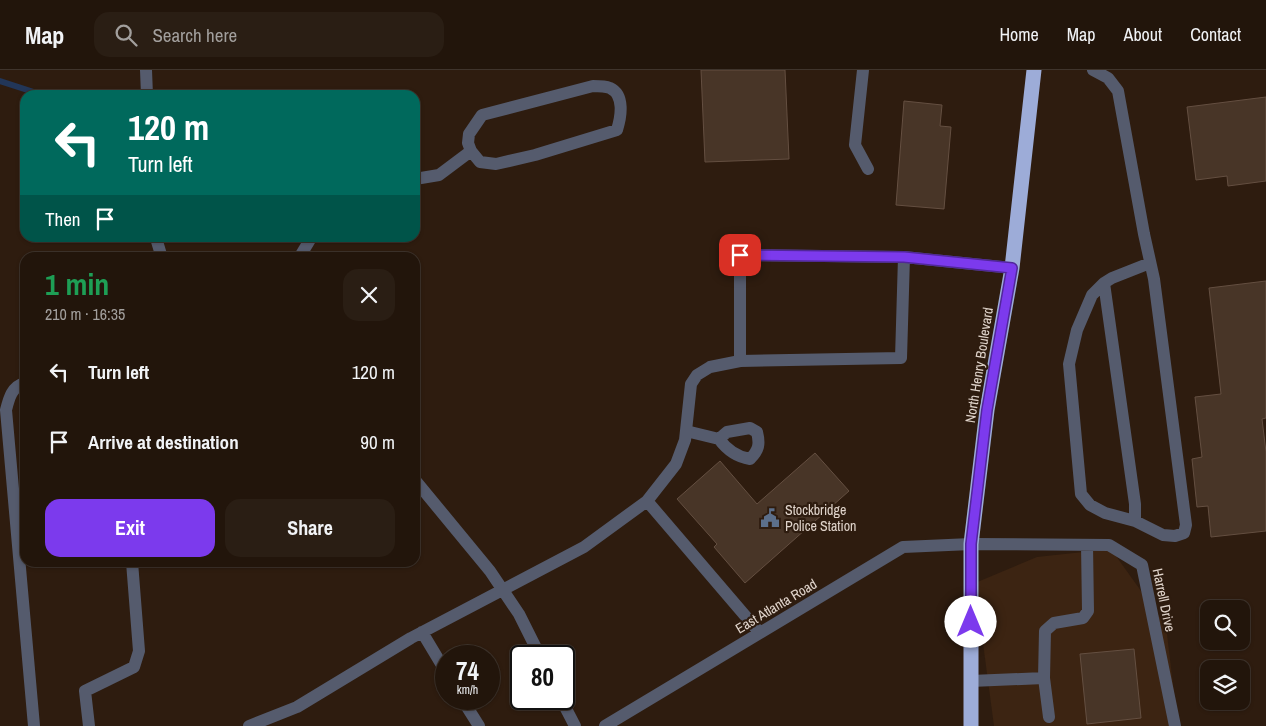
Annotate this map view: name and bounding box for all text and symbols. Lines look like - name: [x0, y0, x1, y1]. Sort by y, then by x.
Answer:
- search box: [94, 12, 444, 57]
- text: Map: [25, 19, 64, 51]
- icon: search: [112, 21, 140, 49]
- text: Search here: [152, 22, 237, 48]
- text: Home: [999, 22, 1039, 47]
- text: Map: [1067, 22, 1096, 47]
- text: About: [1124, 22, 1162, 47]
- text: Contact: [1190, 22, 1241, 47]
- text: 120 m: [128, 104, 209, 151]
- icon: left: [45, 110, 110, 175]
- text: Turn left: [128, 149, 193, 179]
- icon: arrive: [91, 205, 119, 233]
- text: Then: [45, 206, 81, 232]
- pin: [719, 234, 761, 276]
- icon: arrive: [726, 241, 754, 269]
- text: 1 min: [45, 264, 109, 304]
- button: close: [343, 269, 395, 321]
- text: 210 m · 16:35: [45, 303, 125, 325]
- street label: North Henry Boulevard: [961, 306, 997, 424]
- icon: left: [45, 358, 73, 386]
- text: Turn left: [88, 359, 149, 385]
- text: 120 m: [352, 359, 395, 385]
- icon: arrive: [45, 428, 73, 456]
- text: Arrive at destination: [88, 429, 239, 455]
- text: 90 m: [360, 429, 395, 455]
- button: Exit: [45, 499, 215, 557]
- button: Share: [225, 499, 395, 557]
- place label: Stockbridge Police Station: [785, 501, 856, 535]
- public building icon: Stockbridge Police Station: [759, 507, 781, 529]
- street label: Harrell Drive: [1148, 567, 1180, 633]
- street label: East Atlanta Road: [732, 575, 820, 637]
- position arrow: [944, 595, 996, 647]
- map controls: [1200, 600, 1250, 710]
- button: search: [1200, 600, 1250, 650]
- speed limit sign: 80: [510, 645, 575, 710]
- text: 74: [456, 654, 479, 688]
- button: layers: [1200, 660, 1250, 710]
- text: km/h: [457, 682, 478, 698]

